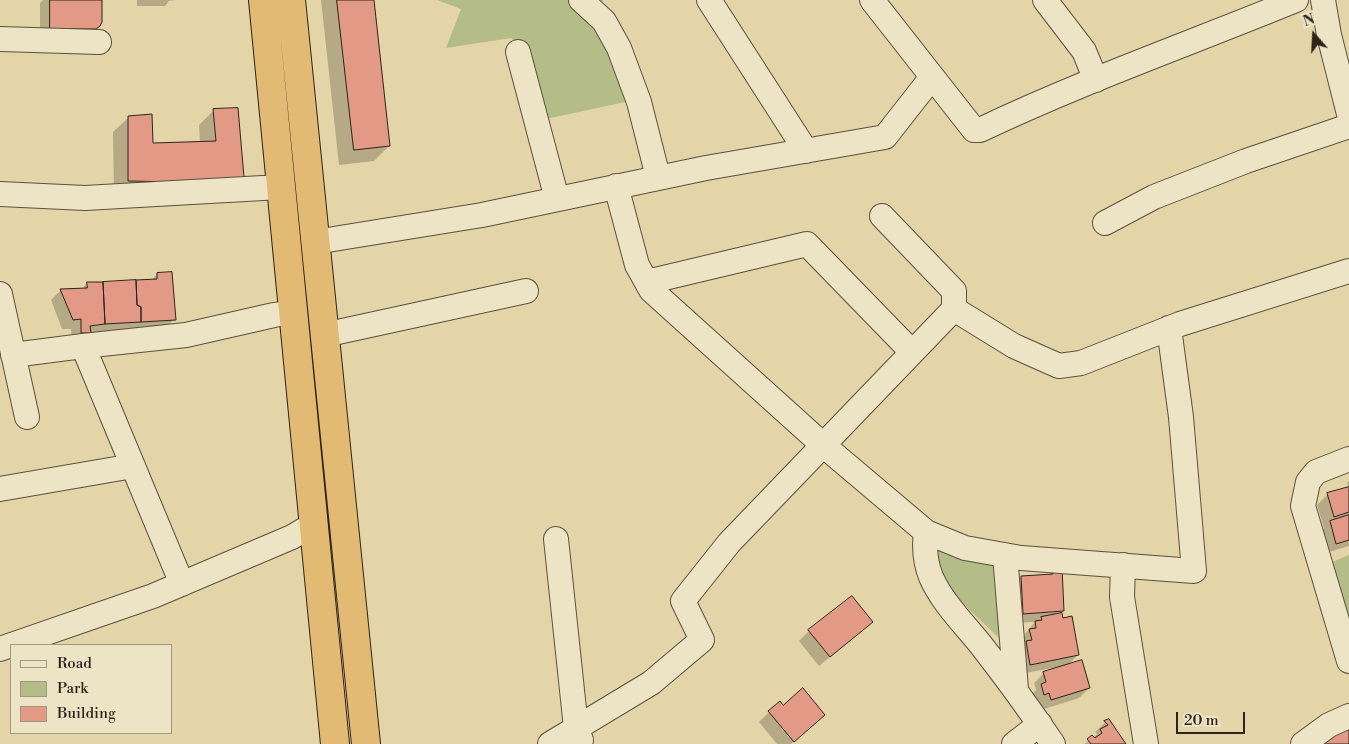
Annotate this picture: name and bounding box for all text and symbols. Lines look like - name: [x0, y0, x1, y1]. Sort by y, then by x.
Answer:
- north arrow: [1289, 10, 1339, 60]
- text: N: [1301, 11, 1317, 31]
- legend: [10, 644, 172, 734]
- text: Road: [57, 654, 92, 673]
- text: Park: [57, 679, 88, 698]
- scale bar: [1179, 702, 1248, 734]
- text: Building: [57, 704, 116, 723]
- text: 20 m: [1184, 711, 1219, 730]

